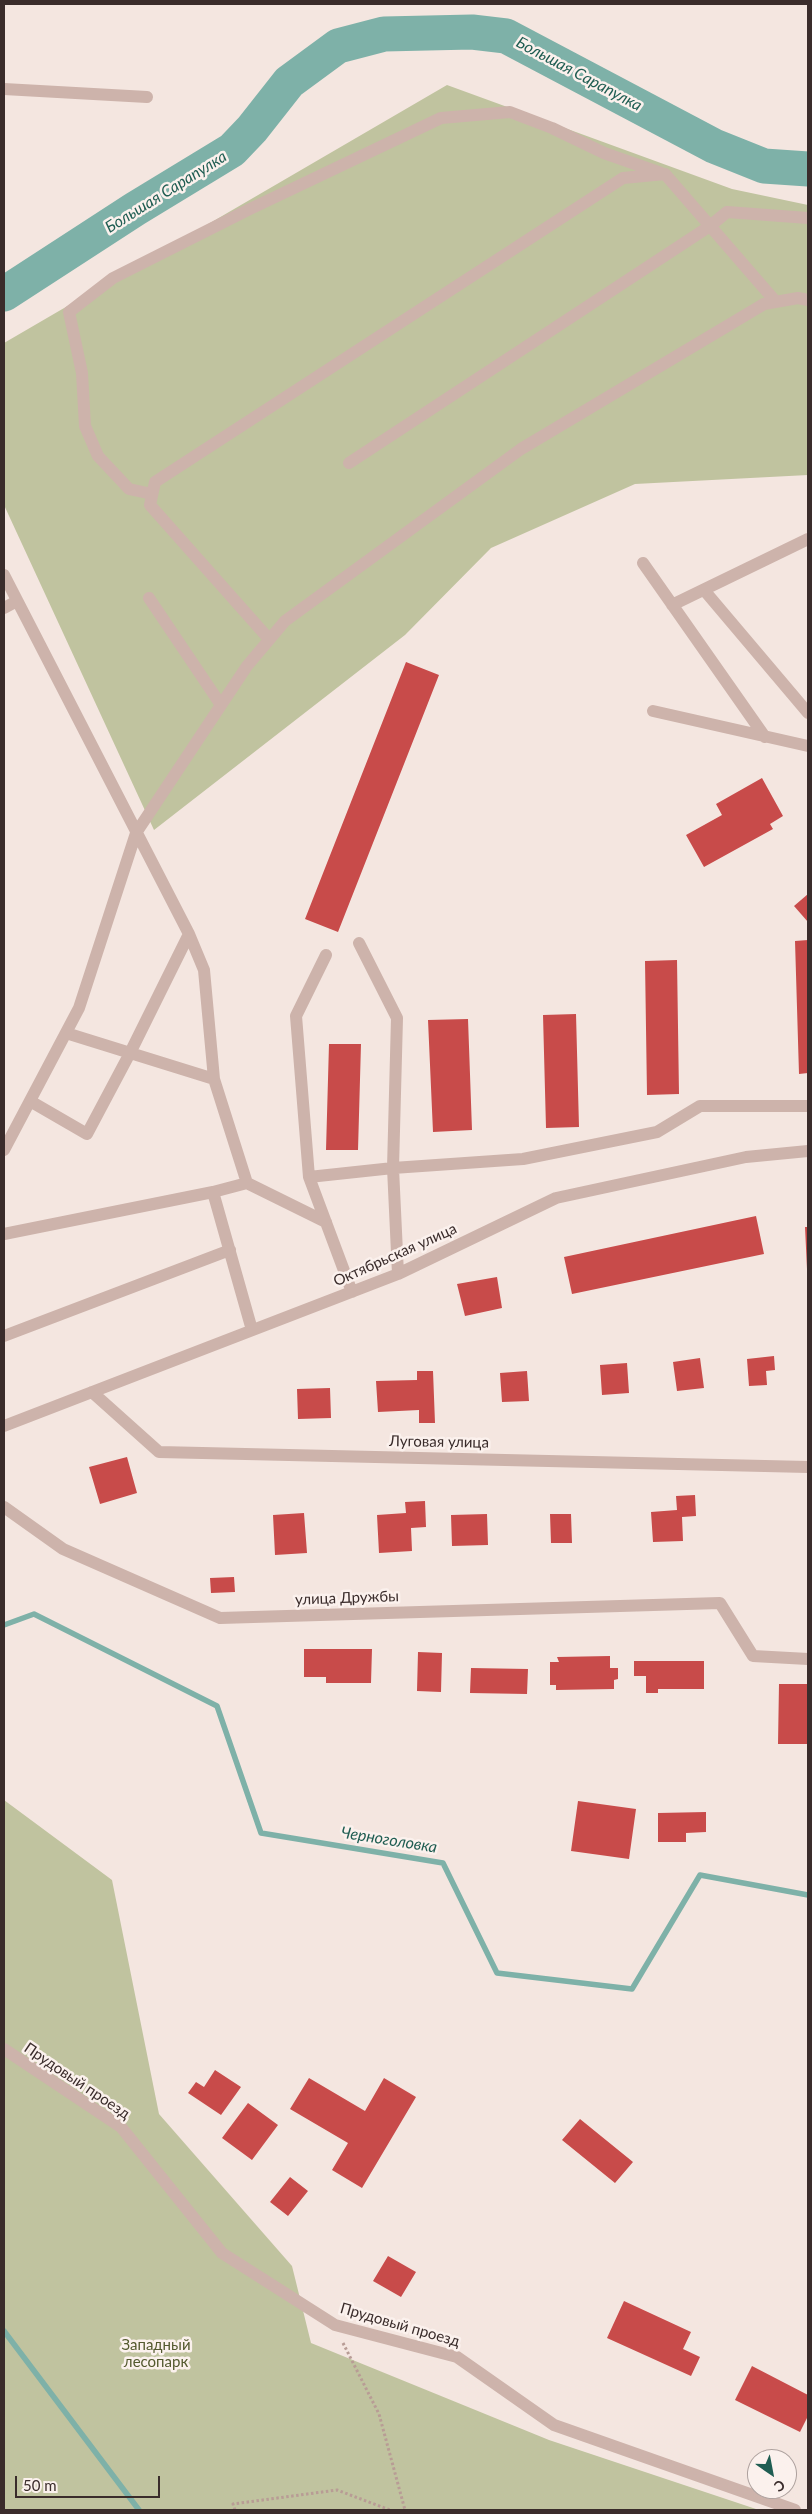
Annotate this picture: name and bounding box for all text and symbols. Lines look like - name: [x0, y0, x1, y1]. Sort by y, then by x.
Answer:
- water label: Большая Сарапулка: [513, 33, 645, 115]
- water label: Большая Сарапулка: [102, 147, 230, 237]
- street label: Октябрьская улица: [330, 1220, 460, 1290]
- street label: Луговая улица: [389, 1432, 489, 1452]
- street label: улица Дружбы: [295, 1587, 399, 1609]
- water label: Черноголовка: [340, 1823, 438, 1857]
- street label: Прудовый проезд: [21, 2039, 133, 2123]
- street label: Прудовый проезд: [338, 2299, 462, 2351]
- park label: Западный лесопарк: [121, 2336, 191, 2371]
- north arrow: [747, 2449, 797, 2499]
- scale bar: [18, 2466, 162, 2498]
- text: 50 m: [23, 2476, 57, 2494]
- text: С: [771, 2477, 788, 2496]

